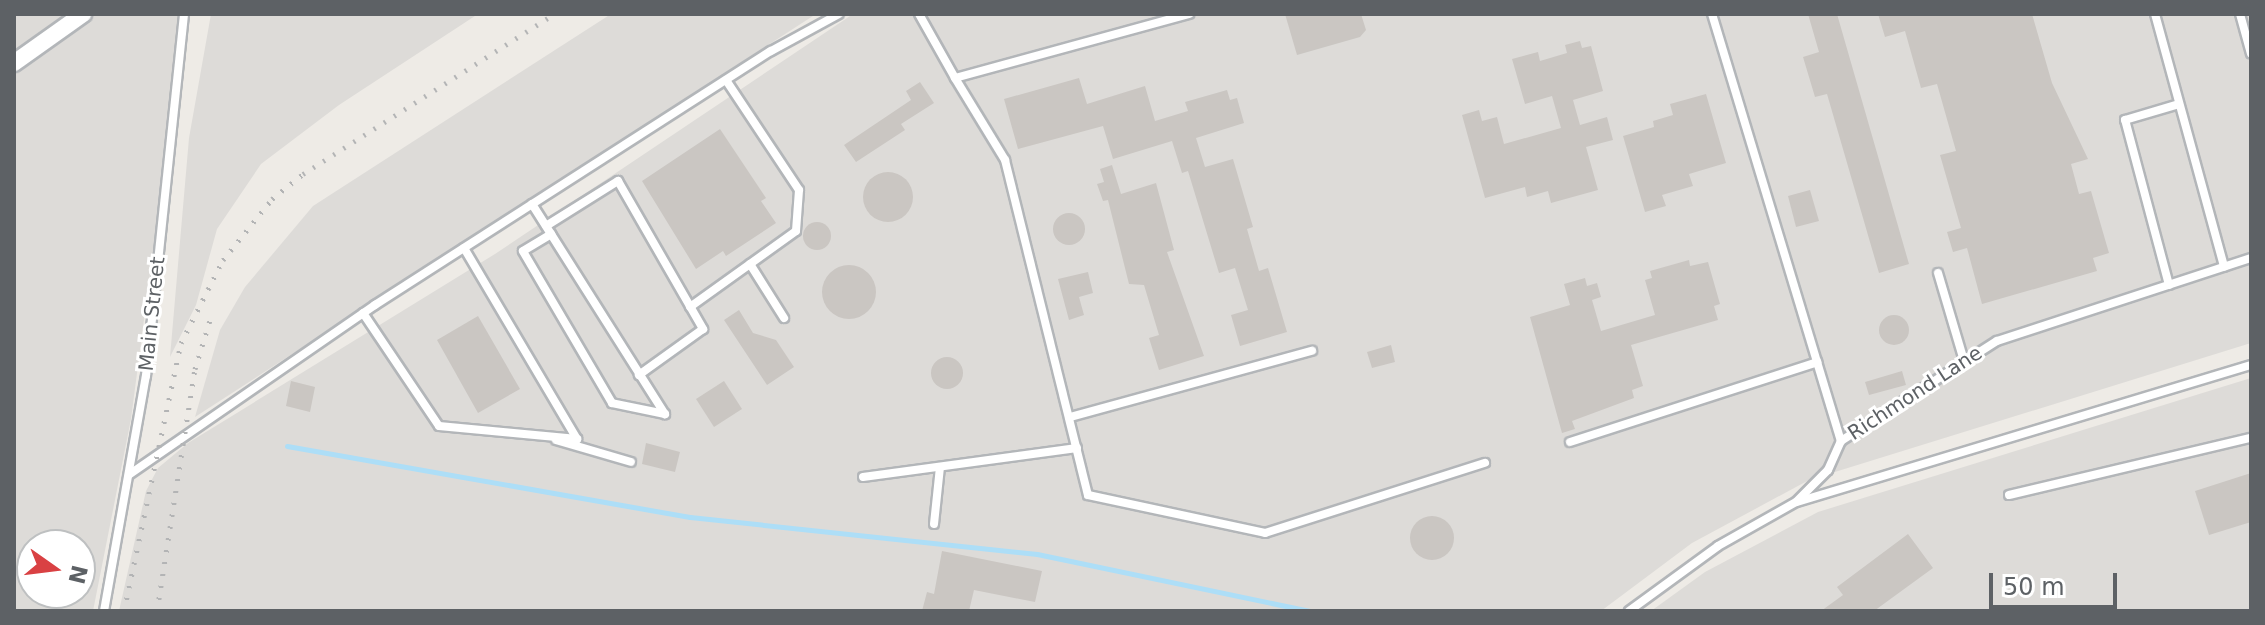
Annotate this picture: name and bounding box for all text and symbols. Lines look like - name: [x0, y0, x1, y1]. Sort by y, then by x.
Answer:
- street label: Main Street: [134, 256, 170, 372]
- street label: Richmond Lane: [1843, 341, 1987, 445]
- north arrow: [16, 529, 96, 609]
- scale bar: [1993, 557, 2121, 607]
- text: N: [63, 562, 92, 586]
- text: 50 m: [2003, 573, 2065, 601]

